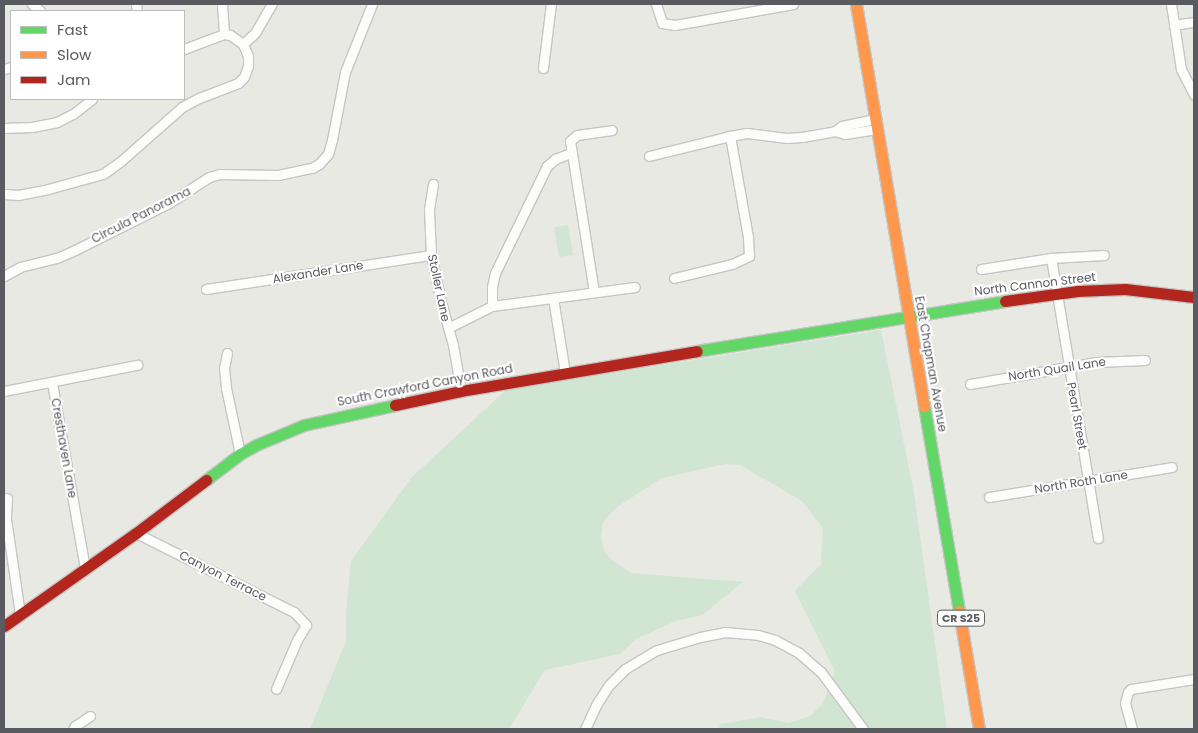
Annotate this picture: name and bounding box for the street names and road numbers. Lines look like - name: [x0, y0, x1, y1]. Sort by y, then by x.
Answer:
- street label: Circula Panorama: [89, 184, 193, 246]
- street label: Stoller Lane: [425, 253, 453, 323]
- street label: Alexander Lane: [272, 258, 364, 286]
- street label: North Cannon Street: [973, 269, 1097, 299]
- street label: East Chapman Avenue: [912, 295, 950, 433]
- street label: North Quail Lane: [1007, 354, 1107, 384]
- street label: South Crawford Canyon Road: [336, 361, 514, 409]
- street label: Pearl Street: [1064, 381, 1090, 451]
- street label: Cresthaven Lane: [48, 397, 80, 499]
- street label: North Roth Lane: [1033, 467, 1129, 497]
- street label: Canyon Terrace: [177, 548, 269, 604]
- road number: CR S25: [936, 610, 986, 626]

